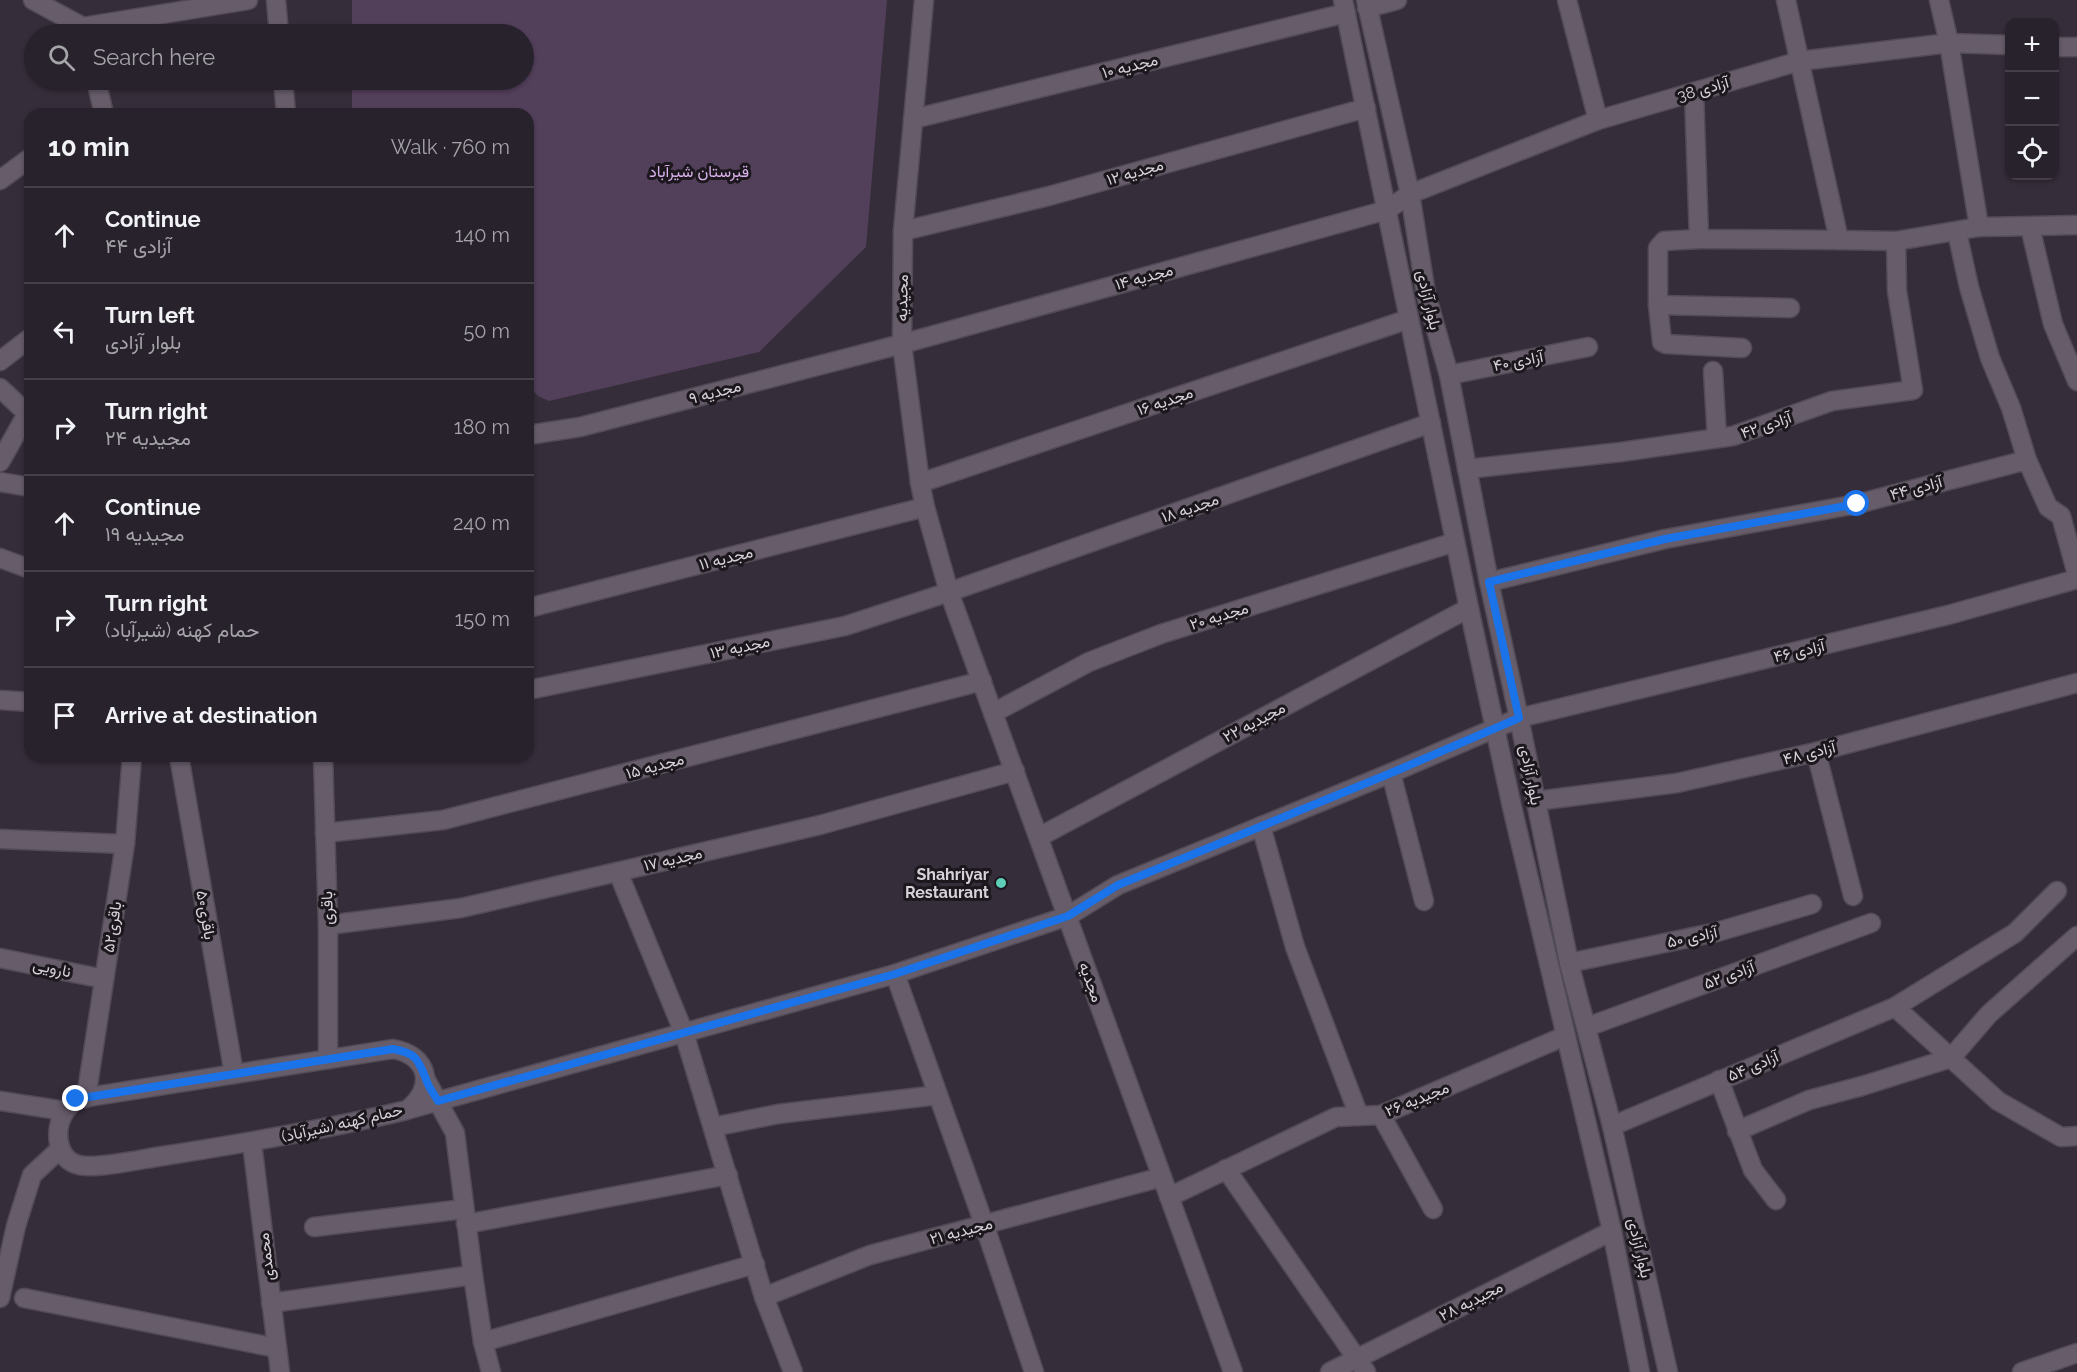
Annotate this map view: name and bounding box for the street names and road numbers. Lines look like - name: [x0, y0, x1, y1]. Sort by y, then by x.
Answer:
- street label: مجدیه ۱۰: [1100, 50, 1160, 82]
- street label: آزادی 38: [1675, 72, 1733, 106]
- street label: مجدیه ۱۲: [1104, 155, 1166, 189]
- street label: مجدیه ۱۴: [1113, 260, 1175, 294]
- street label: بلوار آزادی: [1412, 268, 1445, 332]
- street label: مجیدیه: [892, 274, 912, 322]
- street label: آزادی ۴۰: [1491, 347, 1546, 376]
- street label: مجدیه ۹: [687, 376, 743, 408]
- street label: مجدیه ۱۶: [1135, 383, 1195, 419]
- street label: آزادی ۴۲: [1738, 407, 1795, 443]
- street label: آزادی ۴۴: [1888, 472, 1946, 505]
- street label: مجدیه ۱۸: [1159, 489, 1221, 527]
- street label: مجدیه ۱۱: [697, 542, 755, 574]
- street label: مجدیه ۲۰: [1187, 598, 1251, 634]
- street label: مجدیه ۱۳: [708, 631, 772, 663]
- street label: آزادی ۴۶: [1772, 636, 1828, 667]
- street label: مجیدیه ۲۲: [1220, 698, 1288, 746]
- street label: آزادی ۴۸: [1781, 737, 1839, 770]
- street label: بلوار آزادی: [1515, 743, 1546, 807]
- street label: مجدیه ۱۵: [624, 749, 686, 783]
- street label: مجدیه ۱۷: [642, 843, 704, 875]
- street label: باقری۵۰: [191, 889, 220, 941]
- street label: باقری: [317, 891, 338, 925]
- street label: باقری۵۲: [99, 900, 126, 954]
- street label: آزادی ۵۰: [1665, 922, 1720, 953]
- street label: نارویی: [31, 955, 73, 982]
- street label: آزادی ۵۲: [1701, 957, 1759, 994]
- street label: مجدیه: [1075, 959, 1107, 1005]
- street label: آزادی ۵۴: [1725, 1046, 1783, 1086]
- street label: مجیدیه ۲۶: [1382, 1078, 1452, 1120]
- street label: حمام کهنه (شیرآباد): [280, 1100, 405, 1147]
- street label: مجیدیه ۲۱: [928, 1214, 994, 1248]
- street label: بلوار آزادی: [1623, 1216, 1656, 1280]
- street label: محمدی: [254, 1232, 279, 1282]
- street label: مجیدیه ۲۸: [1436, 1277, 1506, 1325]

